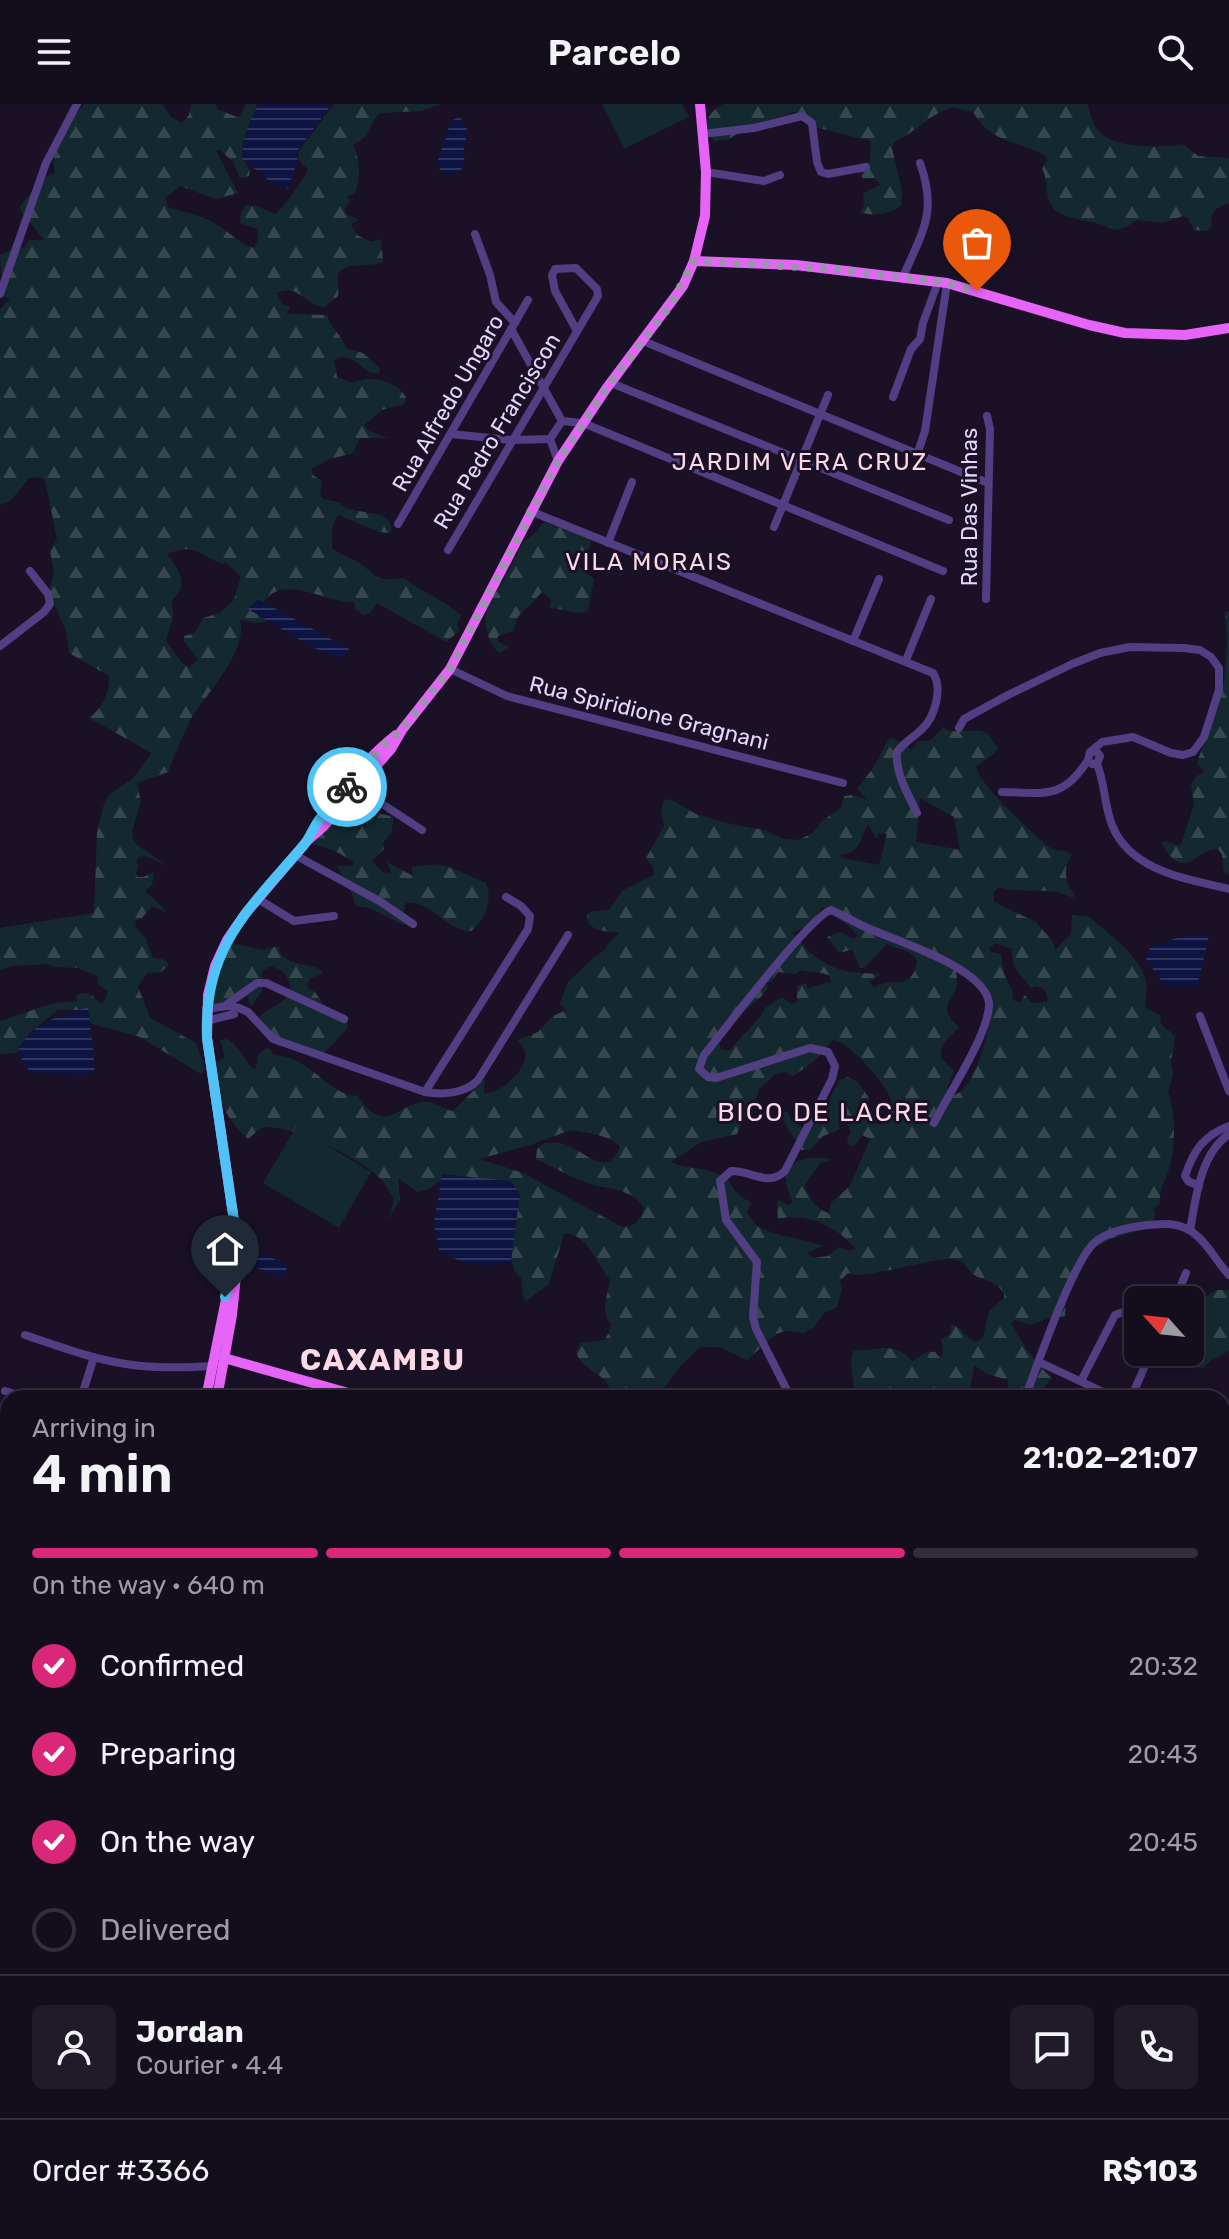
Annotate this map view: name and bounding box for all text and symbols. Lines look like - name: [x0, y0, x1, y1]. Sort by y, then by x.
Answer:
- icon: menu: [32, 30, 76, 74]
- icon: search: [1153, 30, 1197, 74]
- text: Parcelo: [548, 31, 681, 74]
- pin: [943, 209, 1011, 291]
- icon: bag: [955, 221, 999, 265]
- street label: Rua Alfredo Ungaro: [386, 310, 510, 496]
- street label: Rua Pedro Franciscon: [428, 328, 566, 534]
- street label: Rua Das Vinhas: [956, 428, 983, 586]
- district label: JARDIM VERA CRUZ: [672, 448, 928, 476]
- district label: VILA MORAIS: [565, 548, 733, 576]
- street label: Rua Spiridione Gragnani: [527, 670, 771, 756]
- courier: [307, 747, 387, 827]
- icon: bike: [325, 765, 369, 809]
- district label: BICO DE LACRE: [717, 1097, 931, 1128]
- pin: [191, 1215, 259, 1297]
- icon: home: [203, 1227, 247, 1271]
- north arrow: [1124, 1286, 1204, 1366]
- map controls: [1124, 1286, 1204, 1366]
- district label: CAXAMBU: [300, 1342, 466, 1378]
- text: Arriving in: [32, 1413, 156, 1444]
- text: 21:02–21:07: [1023, 1440, 1198, 1476]
- text: 4 min: [32, 1443, 173, 1505]
- text: On the way · 640 m: [32, 1570, 265, 1601]
- icon: check: [32, 1644, 76, 1688]
- text: Confirmed: [100, 1648, 244, 1684]
- text: 20:32: [1129, 1651, 1198, 1682]
- icon: check: [32, 1732, 76, 1776]
- text: Preparing: [100, 1736, 236, 1772]
- text: 20:43: [1128, 1739, 1198, 1770]
- icon: check: [32, 1820, 76, 1864]
- text: On the way: [100, 1824, 255, 1860]
- text: 20:45: [1128, 1827, 1198, 1858]
- text: Delivered: [100, 1912, 231, 1948]
- button: person: [32, 2005, 116, 2089]
- button: chat: [1010, 2005, 1094, 2089]
- button: phone: [1114, 2005, 1198, 2089]
- text: Jordan: [136, 2014, 244, 2050]
- text: Courier · 4.4: [136, 2050, 283, 2081]
- text: Order #3366: [32, 2153, 209, 2189]
- text: R$103: [1102, 2153, 1198, 2189]

